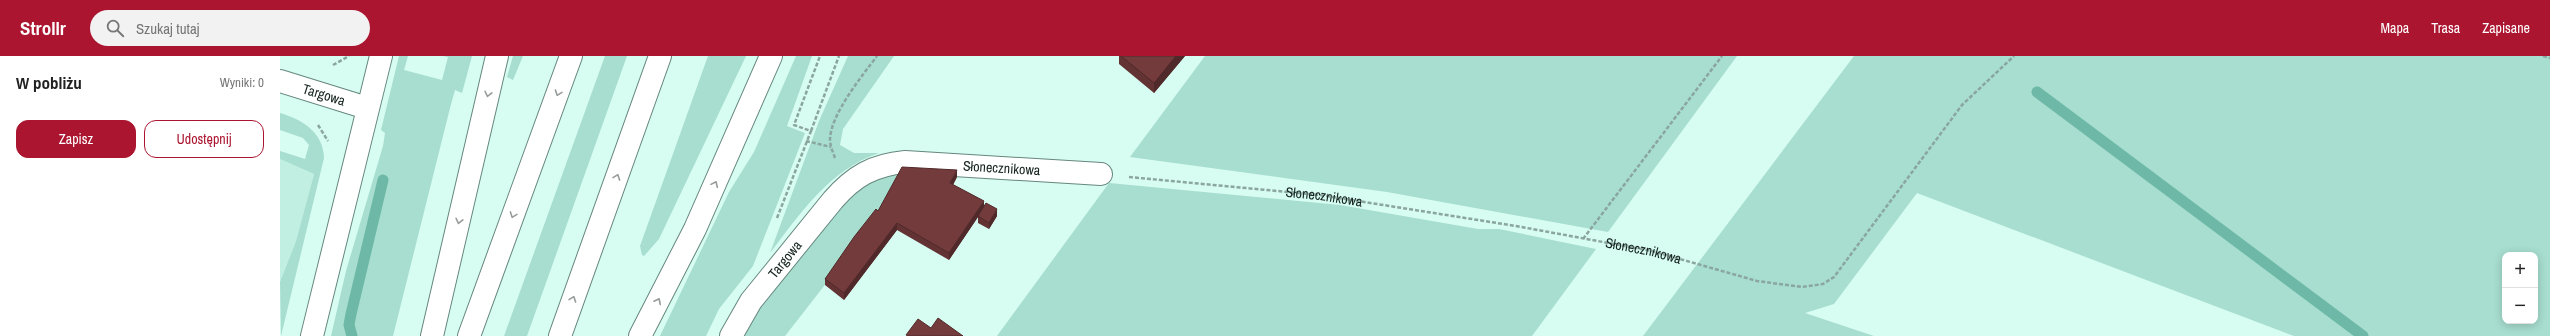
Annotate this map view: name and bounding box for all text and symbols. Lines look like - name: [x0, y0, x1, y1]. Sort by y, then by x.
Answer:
- search box: [90, 10, 370, 46]
- text: Strollr: [20, 15, 66, 41]
- icon: search: [104, 17, 126, 39]
- text: Szukaj tutaj: [136, 18, 199, 39]
- text: Mapa: [2380, 19, 2409, 37]
- text: Trasa: [2431, 19, 2460, 37]
- text: Zapisane: [2482, 19, 2530, 37]
- text: W pobliżu: [16, 71, 82, 94]
- text: Wyniki: 0: [220, 74, 264, 91]
- street label: Targowa: [300, 80, 348, 110]
- one-way arrow: [554, 89, 562, 96]
- one-way arrow: [484, 91, 492, 97]
- button: Zapisz: [16, 120, 136, 158]
- button: Udostępnij: [144, 120, 264, 158]
- street label: Słonecznikowa: [962, 157, 1041, 179]
- one-way arrow: [612, 173, 620, 180]
- one-way arrow: [710, 181, 718, 189]
- street label: Słonecznikowa: [1285, 183, 1364, 211]
- one-way arrow: [510, 211, 518, 218]
- one-way arrow: [455, 217, 463, 224]
- street label: Słonecznikowa: [1604, 234, 1684, 268]
- street label: Targowa: [764, 236, 806, 282]
- map controls: [2502, 252, 2538, 324]
- button: +: [2502, 252, 2538, 288]
- button: −: [2502, 288, 2538, 324]
- one-way arrow: [569, 296, 577, 303]
- one-way arrow: [653, 298, 661, 306]

